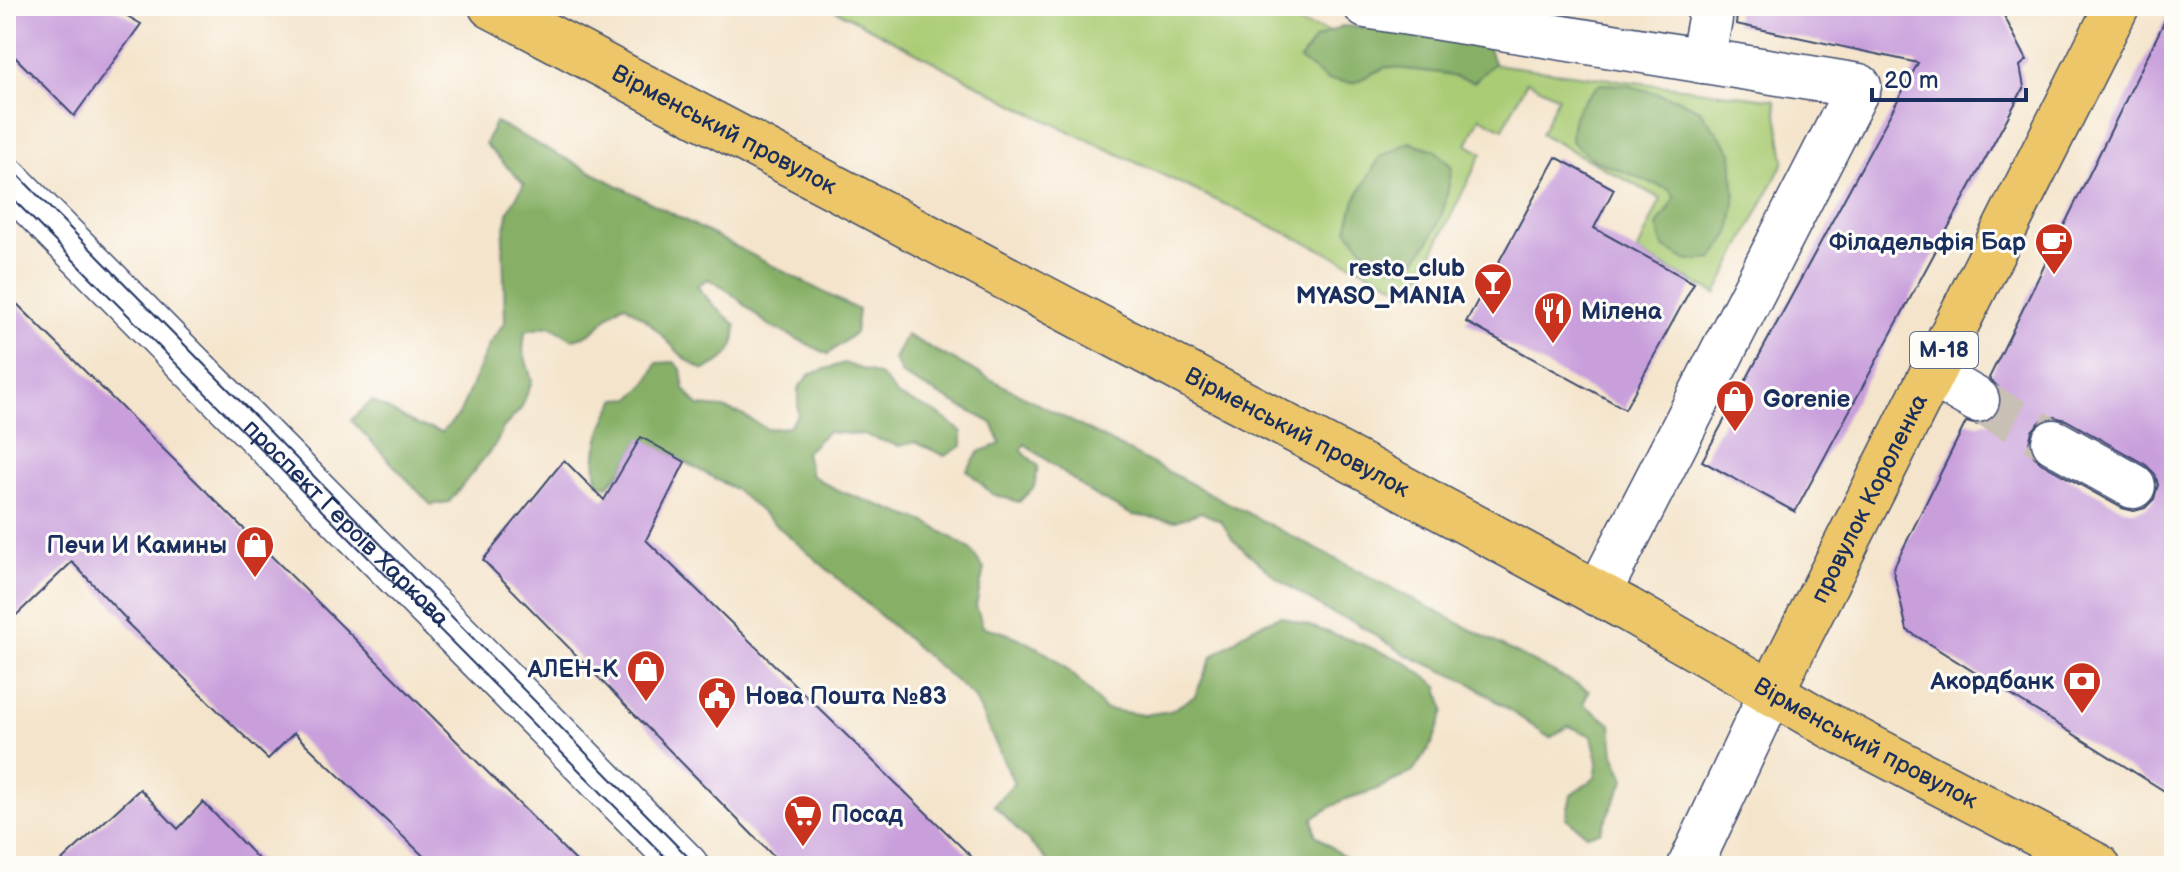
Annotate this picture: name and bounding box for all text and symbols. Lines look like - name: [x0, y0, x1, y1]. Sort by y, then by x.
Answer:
- scale bar: [1872, 52, 2026, 102]
- street label: Вірменський провулок: [607, 58, 842, 201]
- text: 20 m: [1884, 66, 1939, 95]
- cafe icon: Філадельфія Бар: [2033, 221, 2075, 276]
- place label: Філадельфія Бар: [1829, 228, 2026, 257]
- place label: resto_club MYASO_MANIA: [1296, 254, 1465, 311]
- bar icon: resto_club MYASO_MANIA: [1472, 261, 1514, 316]
- restaurant icon: Мілена: [1532, 290, 1574, 345]
- place label: Мілена: [1581, 297, 1663, 326]
- road number: М-18: [1910, 332, 1978, 368]
- street label: Вірменський провулок: [1180, 361, 1415, 504]
- shop icon: Gorenie: [1714, 378, 1756, 433]
- place label: Gorenie: [1763, 385, 1850, 414]
- street label: провулок Короленка: [1804, 389, 1934, 608]
- street label: проспект Героїв Харкова: [237, 413, 456, 633]
- shop icon: Печи И Камины: [234, 524, 276, 579]
- place label: Печи И Камины: [47, 531, 227, 560]
- shop icon: АЛЕН-К: [625, 648, 667, 703]
- place label: АЛЕН-К: [527, 655, 619, 684]
- bank icon: Акордбанк: [2061, 660, 2103, 715]
- place label: Акордбанк: [1929, 667, 2055, 696]
- street label: Вірменський провулок: [1749, 671, 1983, 815]
- public building icon: Нова Пошта №83: [696, 675, 738, 730]
- place label: Нова Пошта №83: [745, 682, 947, 711]
- supermarket icon: Посад: [782, 793, 824, 848]
- place label: Посад: [831, 800, 903, 829]

